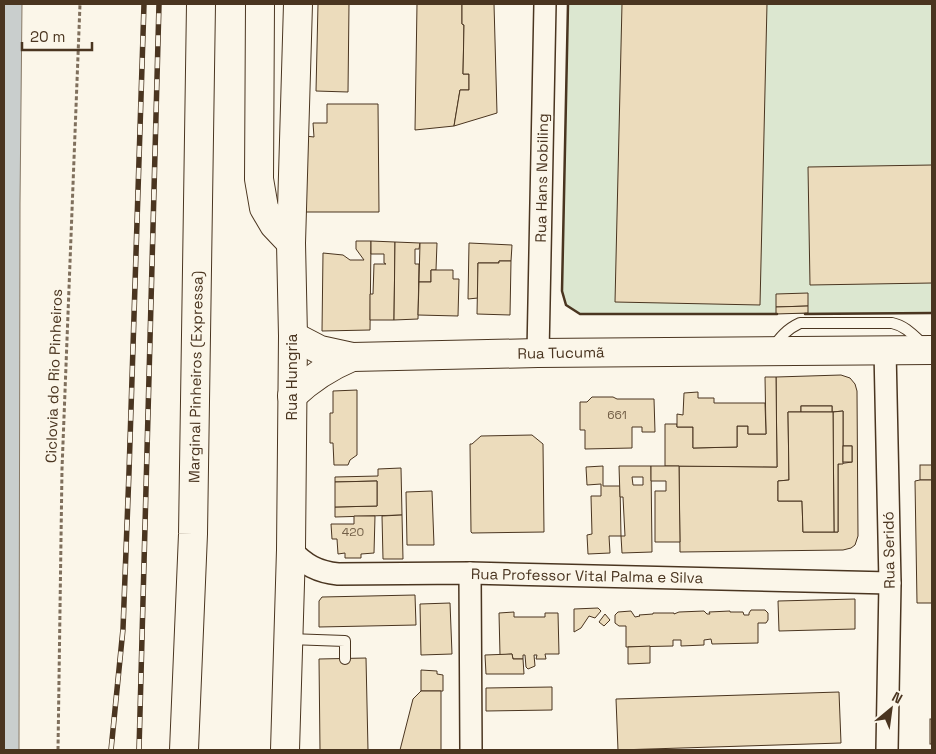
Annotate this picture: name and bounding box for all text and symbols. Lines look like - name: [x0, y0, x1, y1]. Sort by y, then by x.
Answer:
- scale bar: [22, 20, 92, 52]
- text: 20 m: [30, 27, 65, 46]
- street label: Rua Hans Nobiling: [531, 113, 552, 243]
- street label: Marginal Pinheiros (Expressa): [184, 271, 208, 483]
- street label: Ciclovia do Rio Pinheiros: [41, 288, 66, 463]
- street label: Rua Hungria: [282, 333, 301, 420]
- street label: Rua Tucumã: [517, 342, 605, 363]
- house number: 661: [607, 407, 627, 423]
- street label: Rua Seridó: [878, 511, 899, 589]
- house number: 420: [342, 524, 364, 540]
- street label: Rua Professor Vital Palma e Silva: [471, 564, 704, 587]
- north arrow: [866, 684, 916, 734]
- text: N: [889, 687, 906, 708]

